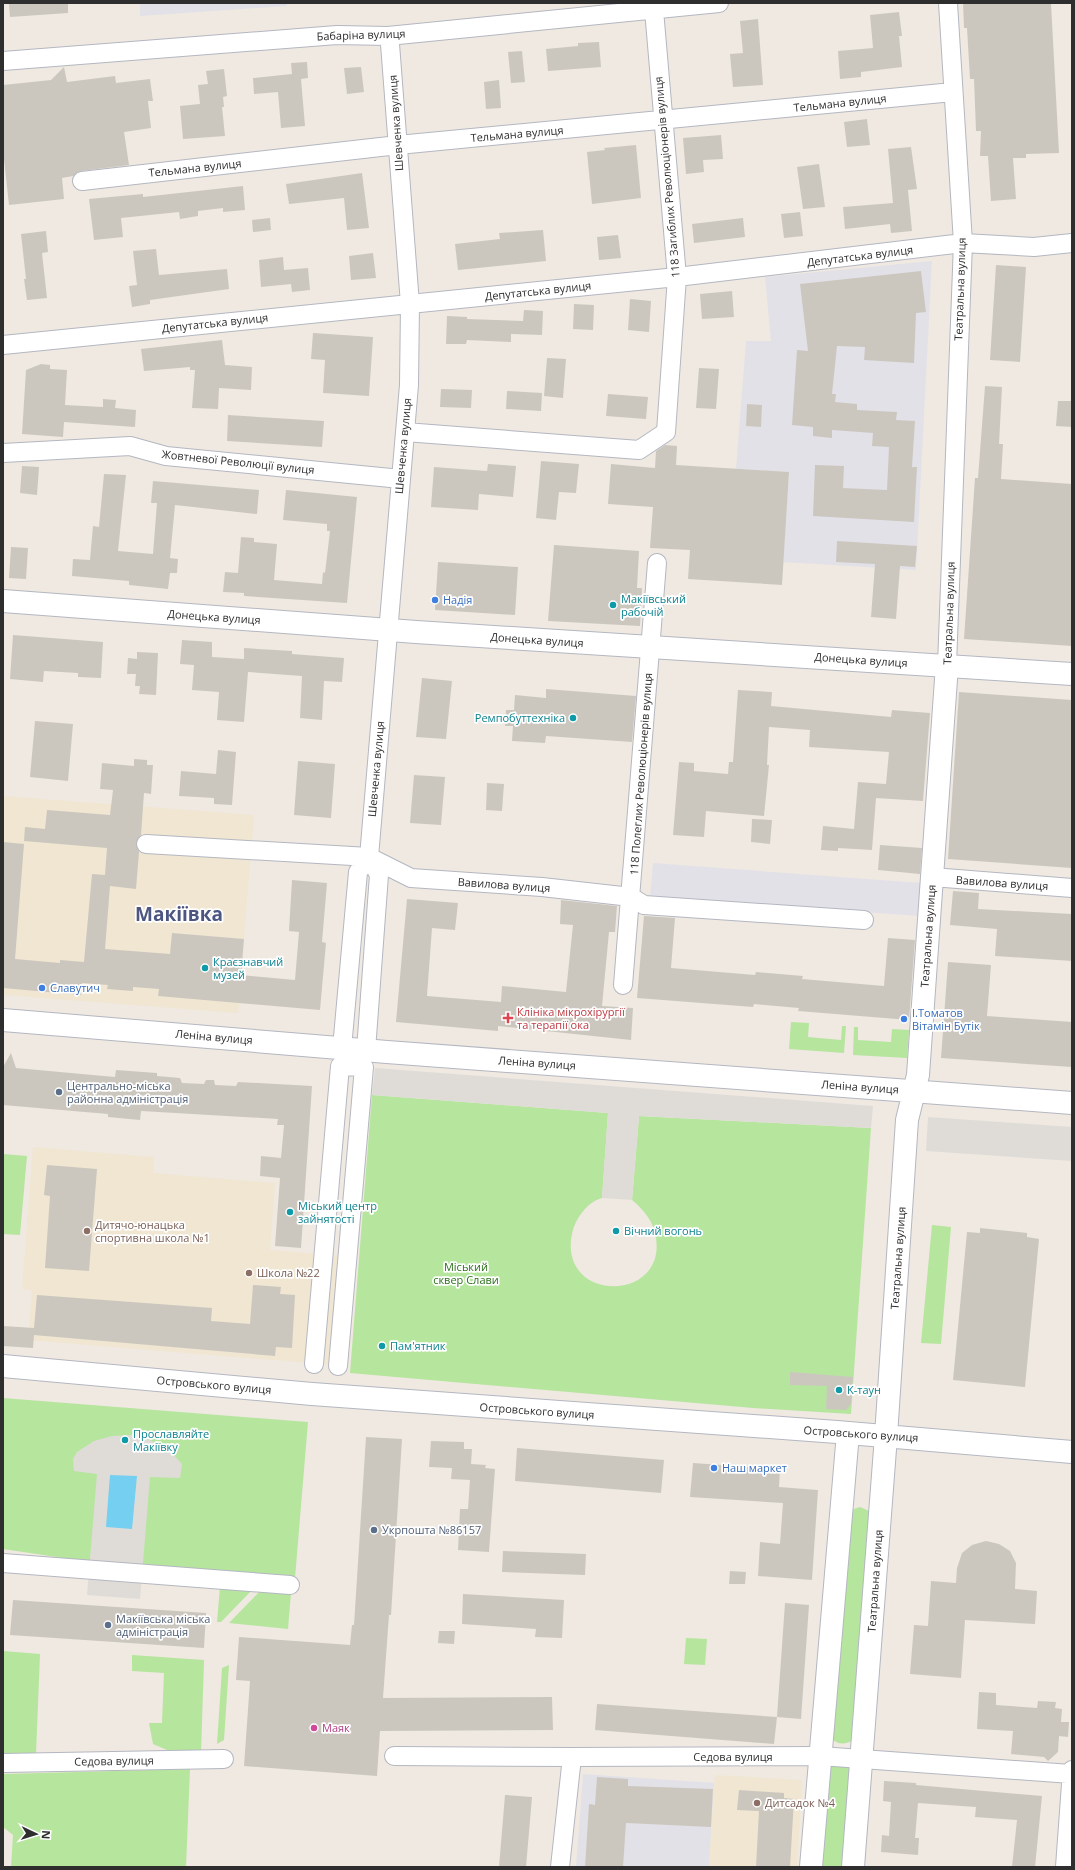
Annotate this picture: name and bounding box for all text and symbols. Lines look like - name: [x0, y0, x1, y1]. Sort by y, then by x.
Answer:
- street label: Бабаріна вулиця: [316, 25, 406, 44]
- street label: Шевченка вулиця: [385, 74, 406, 172]
- street label: 118 Загиблих Революціонерів вулиця: [650, 76, 683, 278]
- street label: Тельмана вулиця: [793, 90, 887, 115]
- street label: Тельмана вулиця: [470, 122, 564, 145]
- street label: Тельмана вулиця: [148, 155, 242, 180]
- street label: Театральна вулиця: [950, 237, 969, 341]
- street label: Депутатська вулиця: [806, 242, 914, 269]
- street label: Депутатська вулиця: [484, 277, 592, 304]
- street label: Депутатська вулиця: [161, 309, 269, 336]
- street label: Шевченка вулиця: [391, 397, 414, 495]
- street label: Жовтневої Революції вулиця: [161, 446, 315, 477]
- street label: Театральна вулиця: [939, 561, 958, 665]
- place label: Макіївський рабочій: [621, 591, 686, 619]
- place label: Надія: [443, 592, 472, 607]
- marker: Надія: [430, 595, 440, 605]
- marker: Макіївський рабочій: [608, 600, 618, 610]
- street label: Донецька вулиця: [167, 606, 261, 627]
- street label: Донецька вулиця: [490, 629, 584, 650]
- street label: Донецька вулиця: [814, 649, 908, 670]
- street label: 118 Полеглих Революціонерів вулиця: [626, 672, 655, 876]
- place label: Ремпобуттехніка: [475, 710, 565, 725]
- marker: Ремпобуттехніка: [568, 713, 578, 723]
- street label: Шевченка вулиця: [364, 720, 387, 818]
- street label: Вавилова вулиця: [955, 872, 1049, 893]
- street label: Вавилова вулиця: [457, 874, 551, 895]
- street label: Театральна вулиця: [916, 884, 939, 988]
- district label: Макіївка: [135, 901, 223, 927]
- place label: Краєзнавчий музей: [213, 954, 283, 982]
- marker: Краєзнавчий музей: [200, 963, 210, 973]
- place label: Славутич: [50, 980, 100, 995]
- marker: Славутич: [37, 983, 47, 993]
- place label: Клініка мікрохірургії та терапії ока: [517, 1004, 625, 1032]
- place label: І.Томатов Вітамін Бутік: [912, 1005, 980, 1033]
- marker: Клініка мікрохірургії та терапії ока: [502, 1012, 514, 1024]
- marker: І.Томатов Вітамін Бутік: [899, 1014, 909, 1024]
- street label: Леніна вулиця: [175, 1026, 253, 1047]
- street label: Леніна вулиця: [498, 1052, 576, 1073]
- street label: Леніна вулиця: [821, 1076, 899, 1097]
- place label: Центрально-міська районна адміністрація: [67, 1078, 188, 1106]
- marker: Центрально-міська районна адміністрація: [54, 1087, 64, 1097]
- place label: Міський центр зайнятості: [298, 1198, 377, 1226]
- street label: Театральна вулиця: [886, 1206, 909, 1310]
- marker: Міський центр зайнятості: [285, 1207, 295, 1217]
- place label: Дитячо-юнацька спортивна школа №1: [95, 1217, 210, 1245]
- place label: Вічний вогонь: [624, 1223, 702, 1238]
- marker: Дитячо-юнацька спортивна школа №1: [82, 1226, 92, 1236]
- marker: Вічний вогонь: [611, 1226, 621, 1236]
- park label: Міський сквер Слави: [433, 1259, 499, 1287]
- place label: Школа №22: [257, 1265, 320, 1280]
- marker: Школа №22: [244, 1268, 254, 1278]
- place label: Пам'ятник: [390, 1338, 446, 1353]
- marker: Пам'ятник: [377, 1341, 387, 1351]
- street label: Островського вулиця: [156, 1372, 272, 1397]
- place label: K-таун: [847, 1382, 881, 1397]
- marker: K-таун: [834, 1385, 844, 1395]
- street label: Островського вулиця: [479, 1399, 595, 1422]
- street label: Островського вулиця: [803, 1422, 919, 1445]
- place label: Прославляйте Макіївку: [133, 1426, 209, 1454]
- marker: Прославляйте Макіївку: [120, 1435, 130, 1445]
- place label: Наш маркет: [722, 1460, 787, 1475]
- marker: Наш маркет: [709, 1463, 719, 1473]
- place label: Укрпошта №86157: [382, 1522, 481, 1537]
- marker: Укрпошта №86157: [369, 1525, 379, 1535]
- street label: Театральна вулиця: [863, 1529, 886, 1633]
- place label: Макіївська міська адміністрація: [116, 1611, 210, 1639]
- marker: Макіївська міська адміністрація: [103, 1620, 113, 1630]
- place label: Маяк: [322, 1720, 350, 1735]
- marker: Маяк: [309, 1723, 319, 1733]
- street label: Седова вулиця: [693, 1749, 773, 1764]
- street label: Седова вулиця: [74, 1752, 154, 1769]
- place label: Дитсадок №4: [765, 1795, 836, 1810]
- marker: Дитсадок №4: [752, 1798, 762, 1808]
- north arrow: [16, 1814, 56, 1854]
- text: N: [39, 1830, 54, 1840]

